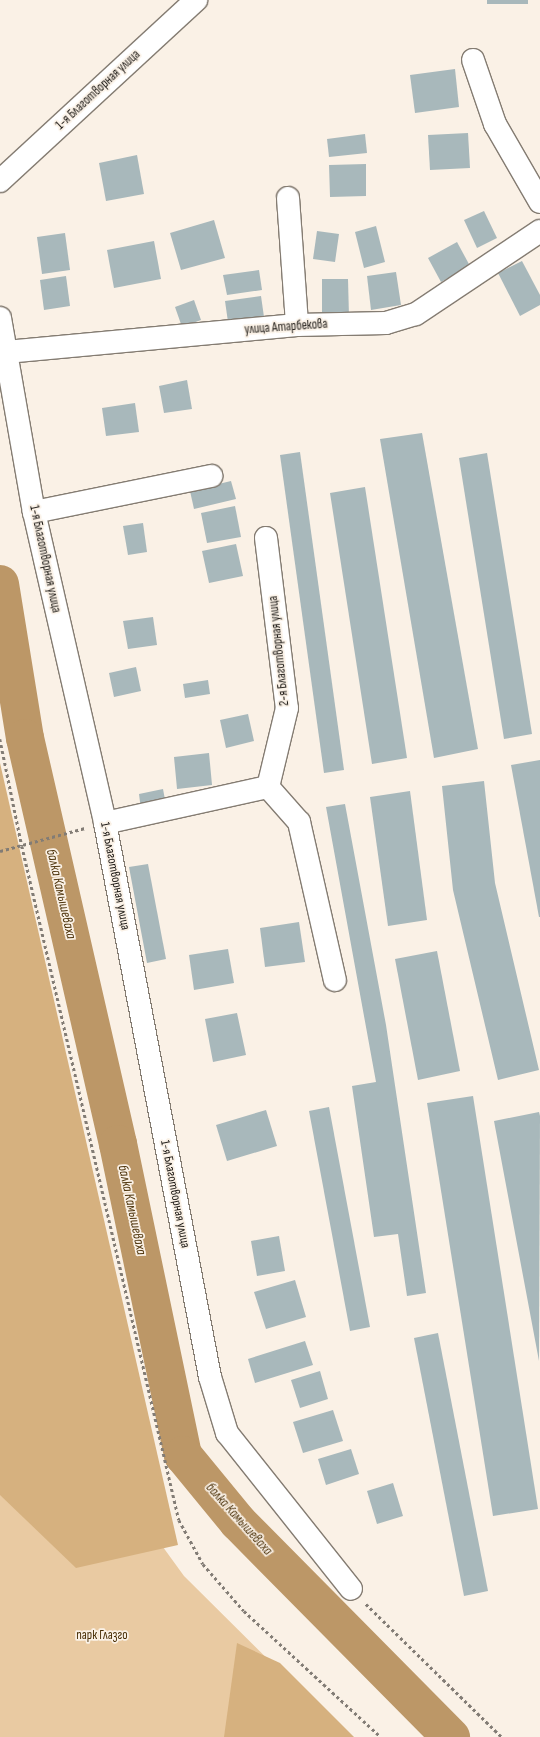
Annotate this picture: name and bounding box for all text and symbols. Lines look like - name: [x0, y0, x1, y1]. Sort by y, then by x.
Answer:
- street label: 1-я Благотворная улица: [53, 47, 143, 133]
- street label: улица Атарбекова: [244, 316, 328, 338]
- street label: 1-я Благотворная улица: [26, 504, 64, 614]
- street label: 2-я Благотворная улица: [265, 595, 293, 707]
- street label: 1-я Благотворная улица: [97, 821, 133, 931]
- water label: балка Камышеваха: [43, 848, 79, 940]
- street label: 1-я Благотворная улица: [157, 1139, 193, 1249]
- water label: балка Камышеваха: [114, 1163, 150, 1257]
- water label: балка Камышеваха: [202, 1479, 276, 1559]
- park label: парк Глазго: [76, 1627, 128, 1643]

